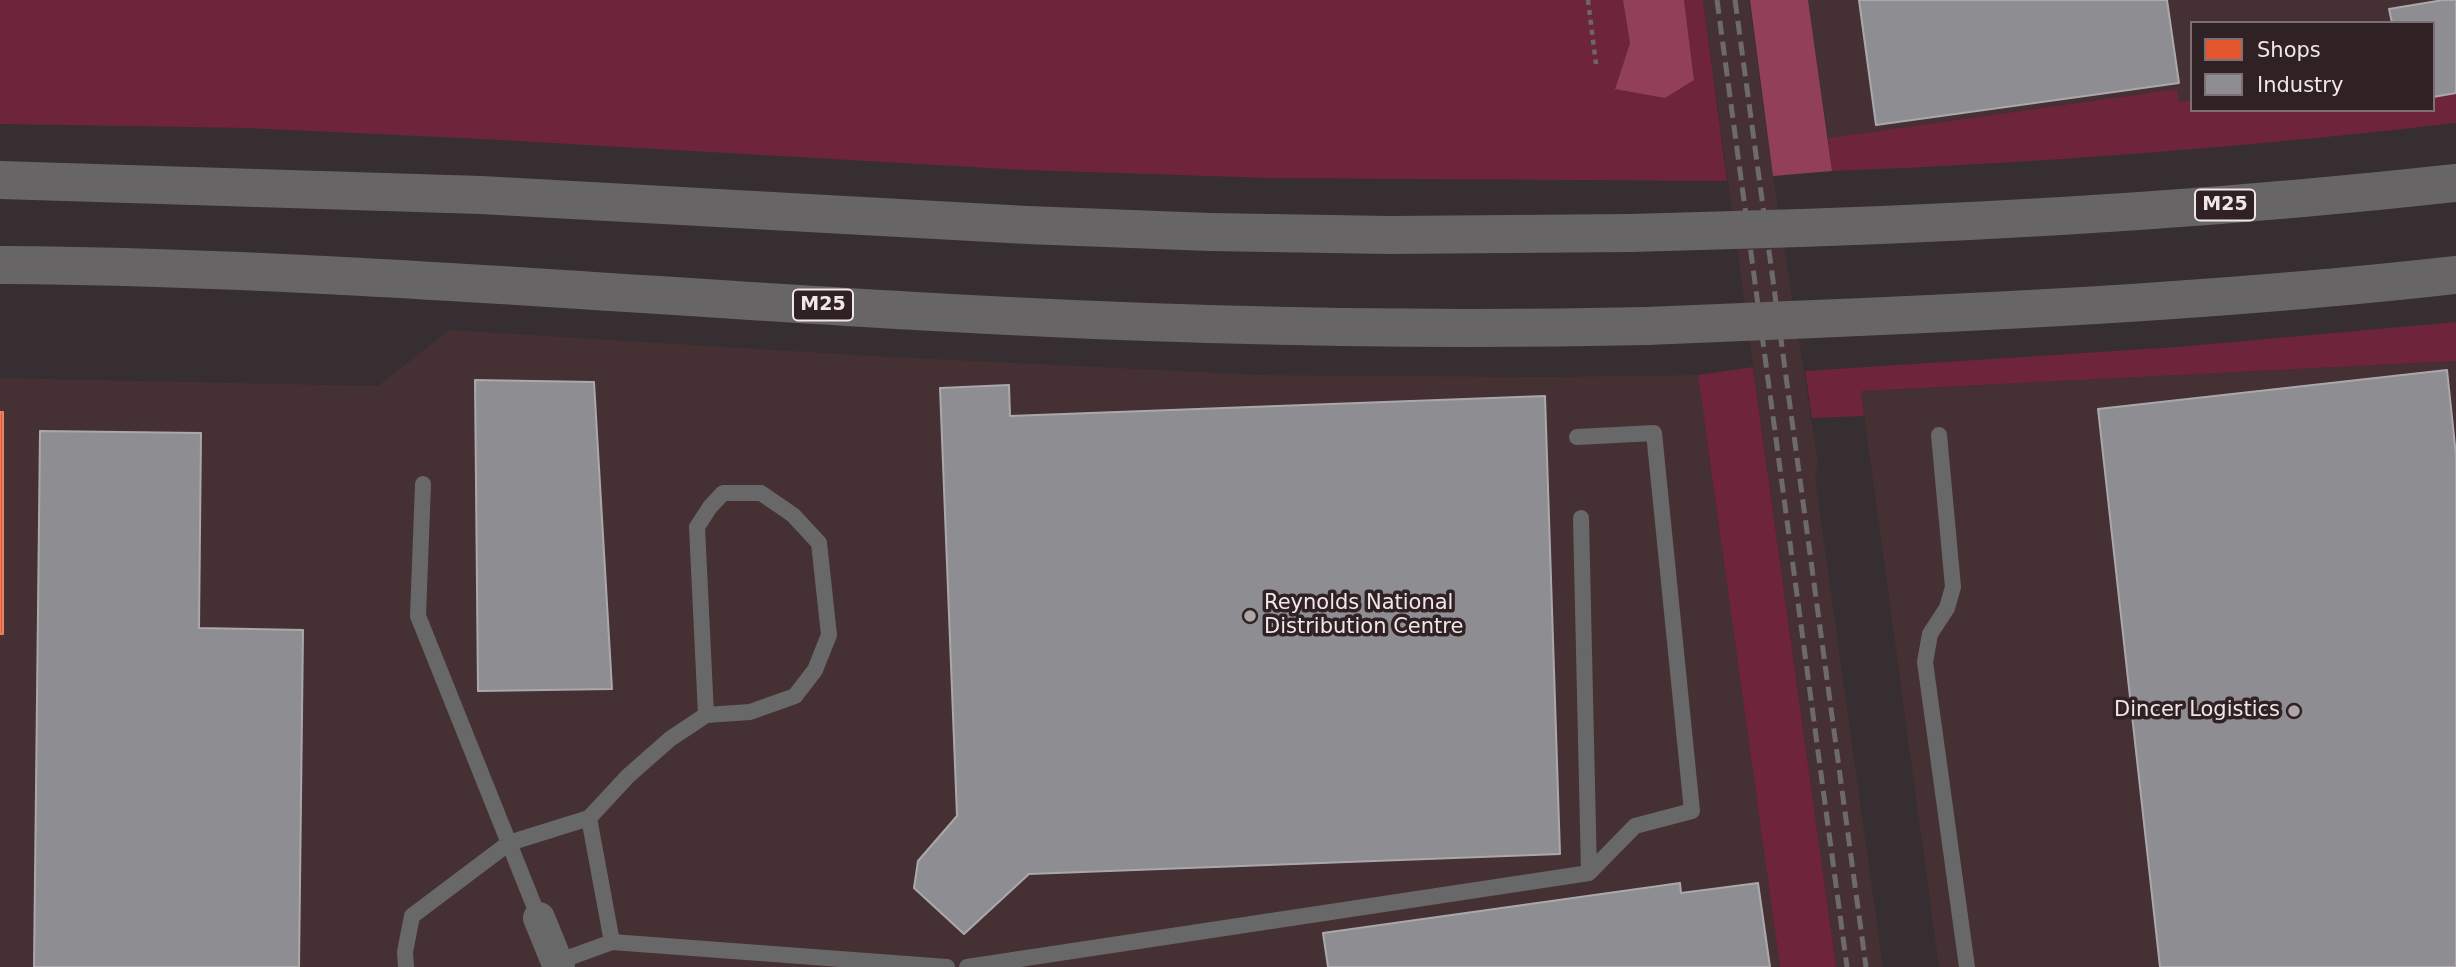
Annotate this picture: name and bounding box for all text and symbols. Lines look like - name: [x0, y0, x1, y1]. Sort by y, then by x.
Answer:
- legend: [2190, 21, 2435, 112]
- text: Shops: [2257, 38, 2321, 62]
- text: Industry: [2257, 73, 2343, 97]
- road number: M25: [2195, 190, 2255, 220]
- road number: M25: [793, 290, 853, 320]
- place label: Reynolds National Distribution Centre: [1264, 591, 1463, 641]
- marker: Reynolds National Distribution Centre: [1242, 608, 1258, 624]
- place label: Dincer Logistics: [2114, 698, 2280, 724]
- marker: Dincer Logistics: [2286, 703, 2302, 719]

